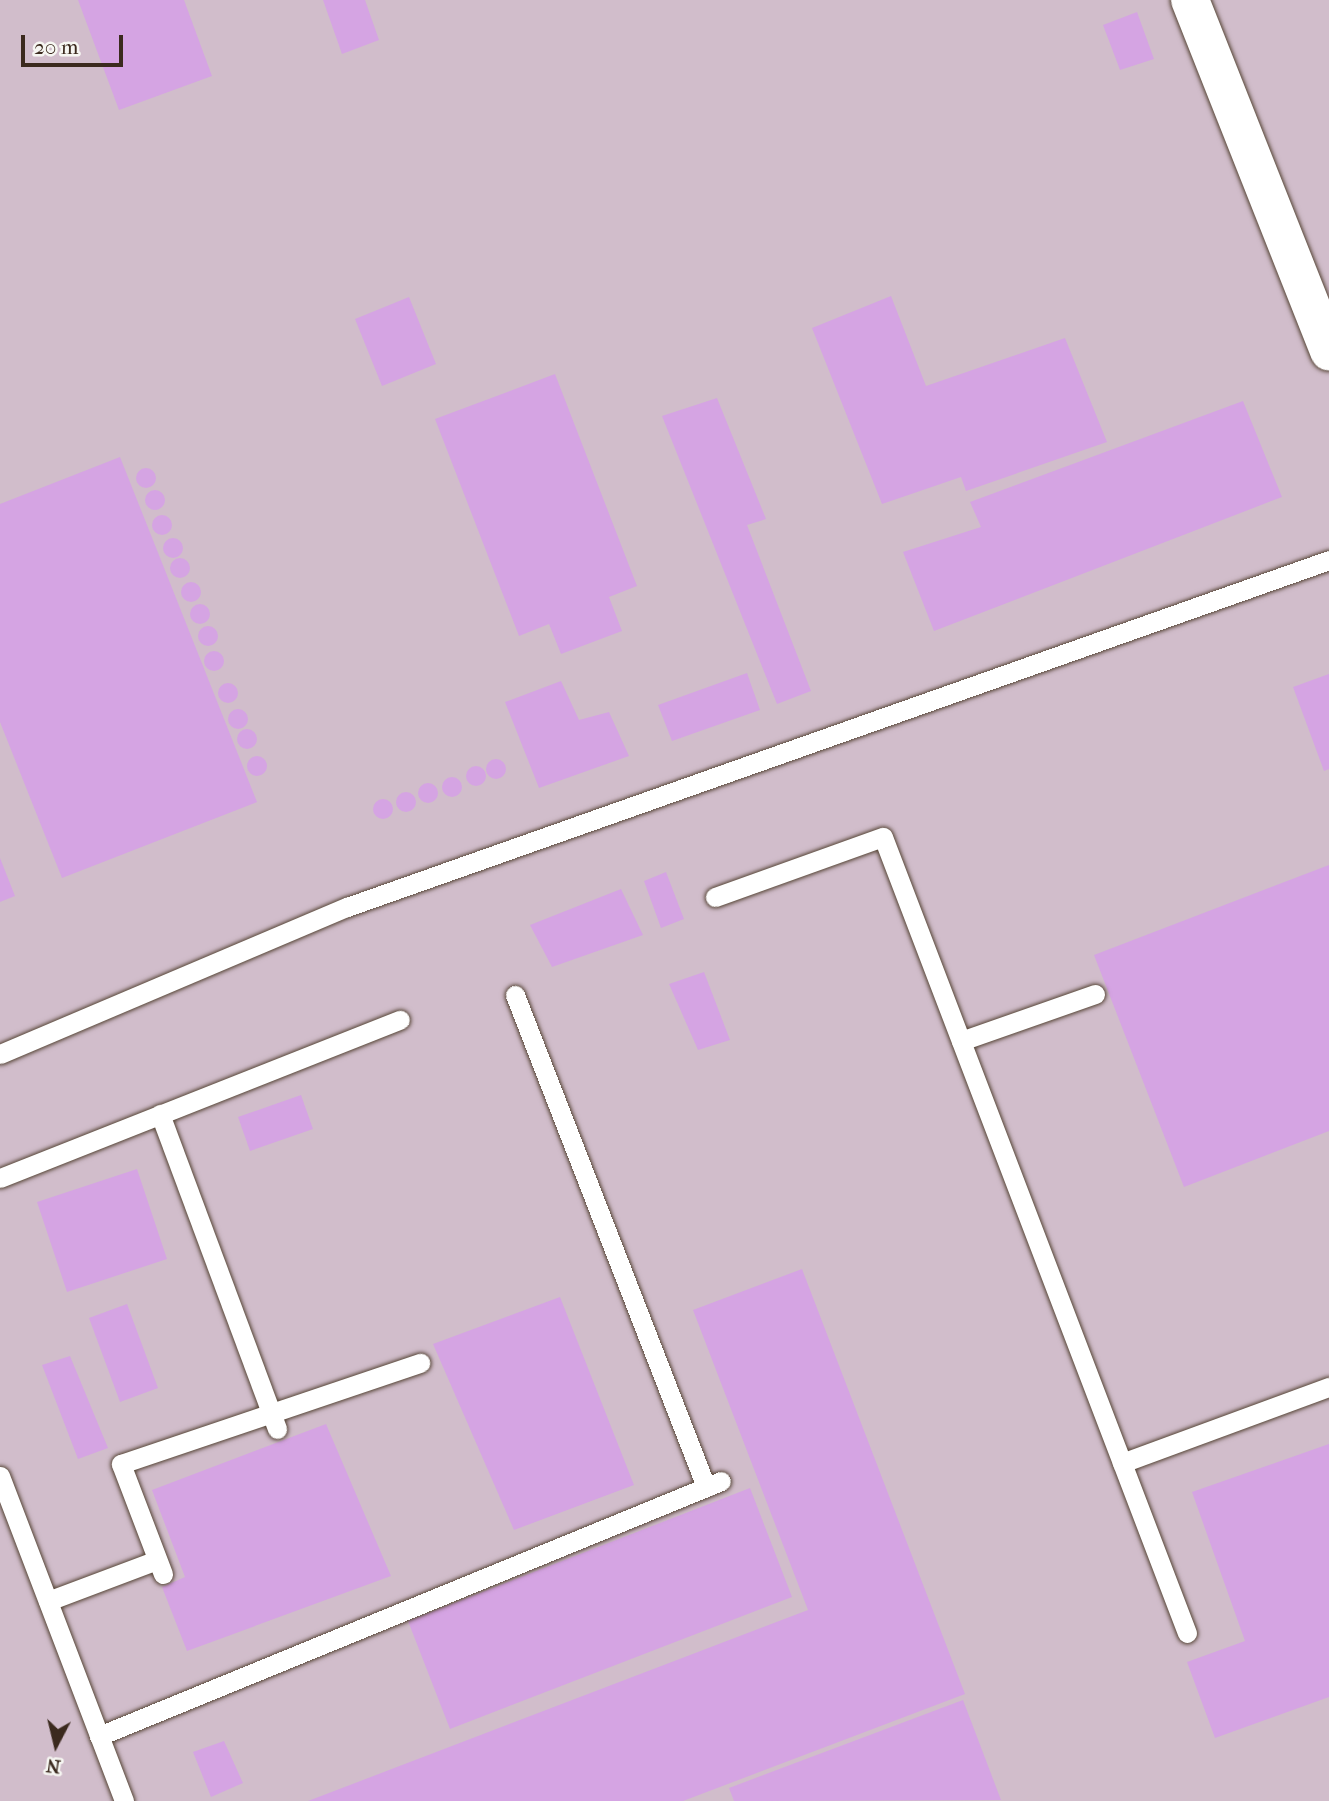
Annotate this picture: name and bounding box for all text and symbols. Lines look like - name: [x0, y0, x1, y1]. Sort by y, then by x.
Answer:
- scale bar: [24, 21, 126, 65]
- text: 20 m: [34, 35, 78, 59]
- north arrow: [21, 1710, 91, 1780]
- text: N: [45, 1754, 62, 1778]

